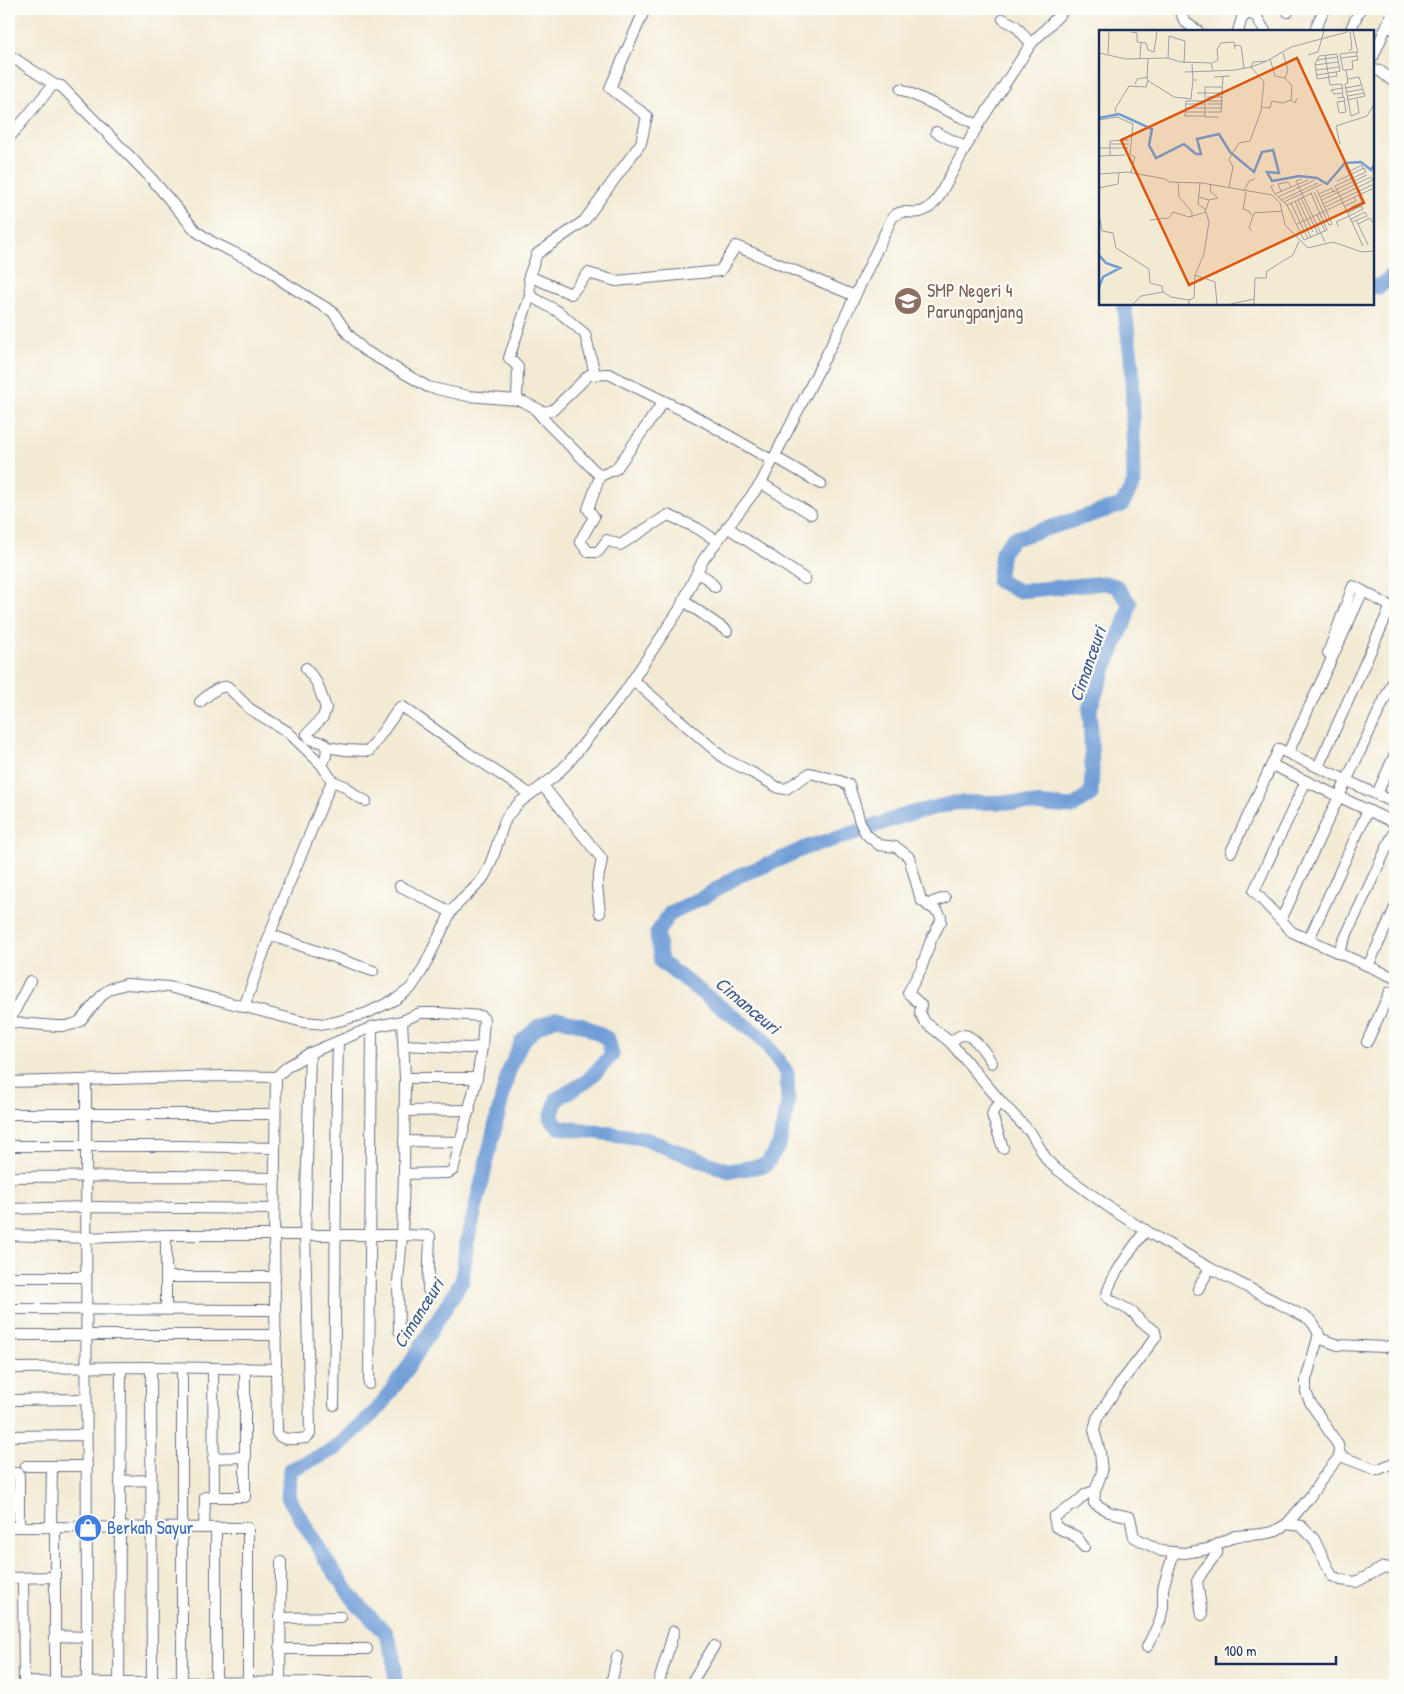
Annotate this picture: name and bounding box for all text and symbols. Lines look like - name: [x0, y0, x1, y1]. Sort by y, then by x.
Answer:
- inset map: [1099, 30, 1374, 305]
- place label: SMP Negeri 4 Parungpanjang: [927, 278, 1023, 324]
- school or university icon: SMP Negeri 4 Parungpanjang: [893, 286, 923, 316]
- water label: Cimanceuri: [1062, 621, 1113, 705]
- water label: Cimanceuri: [710, 970, 787, 1041]
- water label: Cimanceuri: [386, 1272, 451, 1353]
- shop icon: Berkah Sayur: [73, 1513, 103, 1543]
- place label: Berkah Sayur: [107, 1515, 194, 1540]
- scale bar: [1216, 1634, 1336, 1666]
- text: 100 m: [1224, 1640, 1257, 1661]

